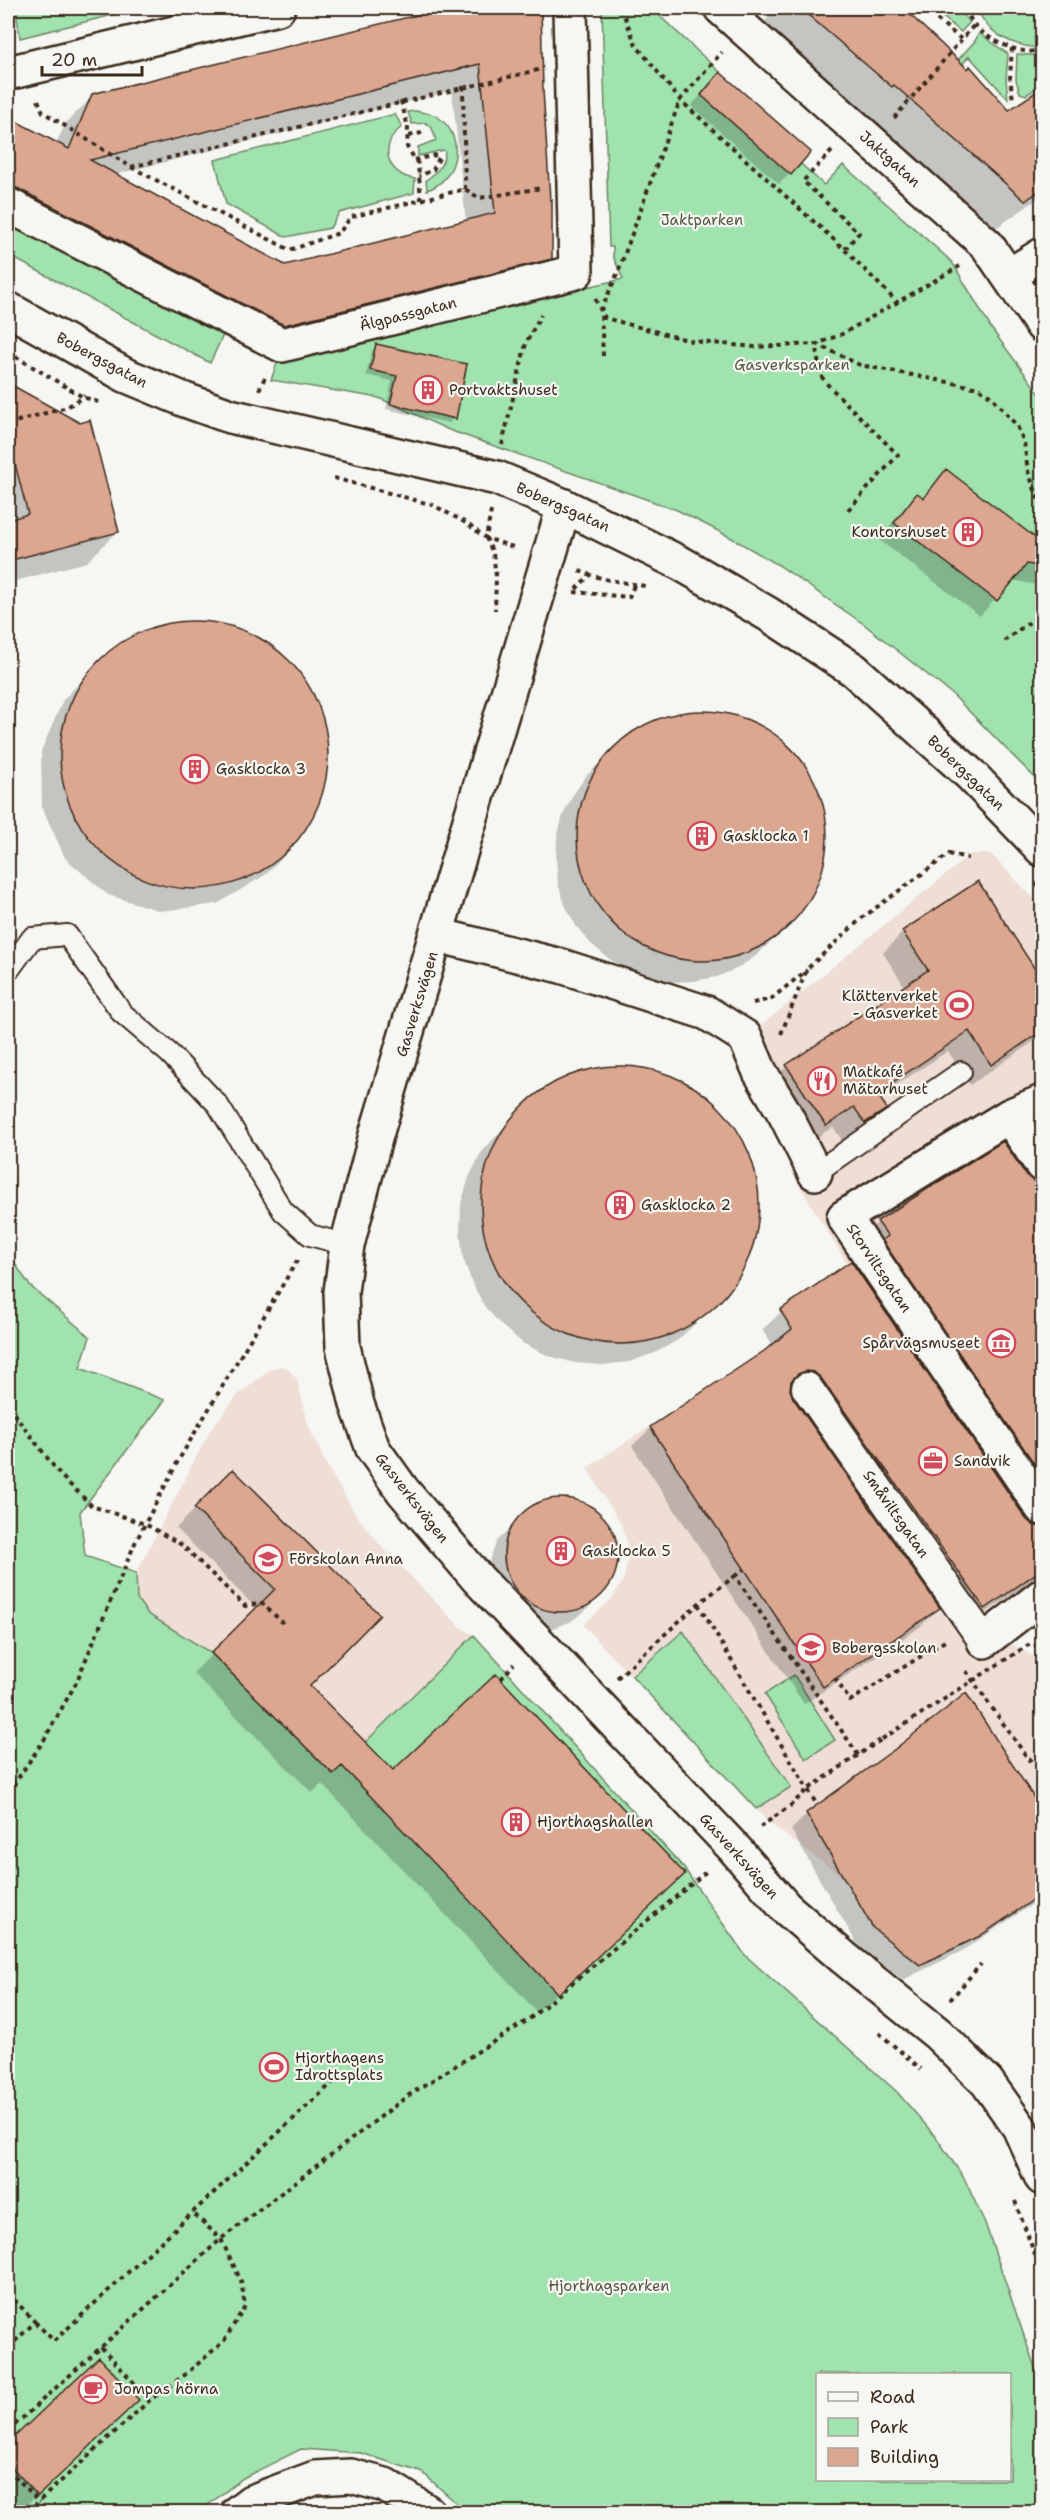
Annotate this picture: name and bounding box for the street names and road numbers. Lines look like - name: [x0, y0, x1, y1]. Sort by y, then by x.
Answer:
- street label: Jaktgatan: [855, 126, 925, 192]
- street label: Älgpassgatan: [357, 292, 459, 336]
- street label: Bobergsgatan: [53, 328, 151, 392]
- street label: Bobergsgatan: [513, 477, 613, 537]
- street label: Bobergsgatan: [923, 731, 1009, 815]
- street label: Gasverksvägen: [391, 949, 443, 1059]
- street label: Storviltsgatan: [842, 1220, 916, 1316]
- street label: Gasverksvägen: [370, 1449, 454, 1547]
- street label: Småviltsgatan: [858, 1466, 934, 1562]
- street label: Gasverksvägen: [695, 1809, 783, 1903]

